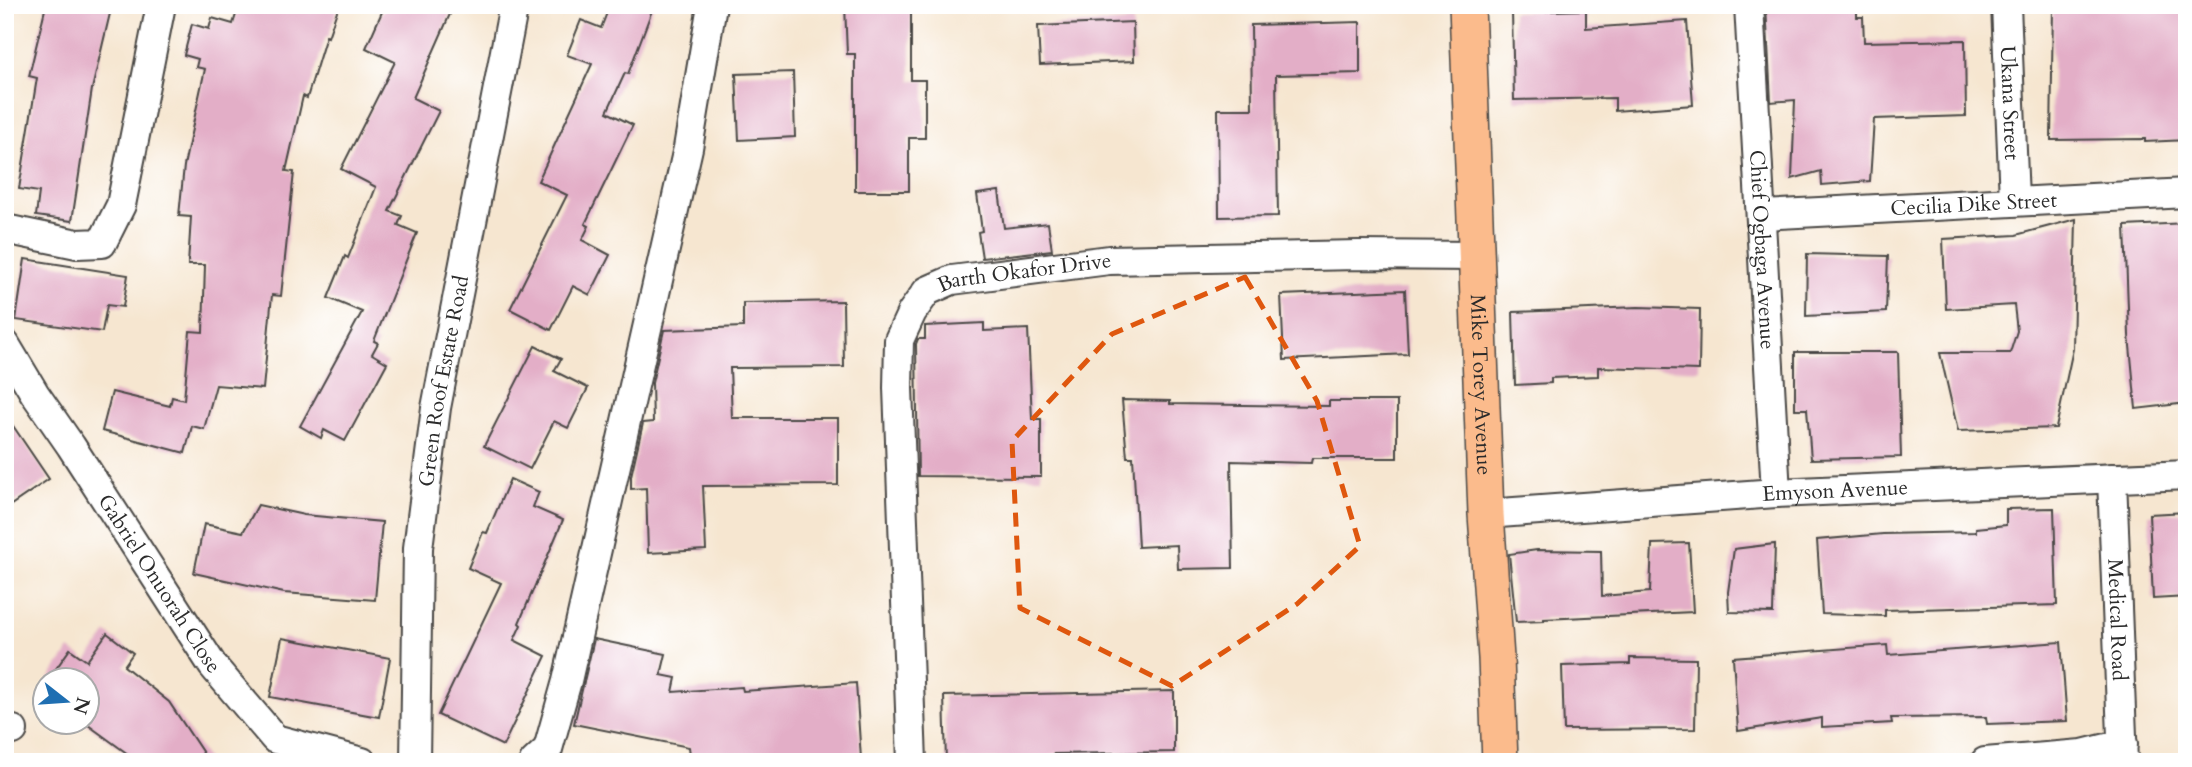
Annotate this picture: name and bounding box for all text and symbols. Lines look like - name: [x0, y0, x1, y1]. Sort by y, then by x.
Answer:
- street label: Ukana Street: [1993, 45, 2026, 161]
- street label: Chief Ogbaga Avenue: [1742, 149, 1782, 350]
- street label: Cecilia Dike Street: [1890, 186, 2058, 223]
- street label: Barth Okafor Drive: [933, 246, 1113, 300]
- street label: Green Roof Estate Road: [412, 273, 476, 488]
- street label: Mike Torey Avenue: [1463, 294, 1499, 476]
- street label: Emyson Avenue: [1761, 473, 1909, 509]
- street label: Gabriel Onuorah Close: [91, 489, 227, 680]
- street label: Medical Road: [2100, 558, 2134, 682]
- north arrow: [32, 666, 102, 736]
- text: N: [66, 694, 96, 718]

